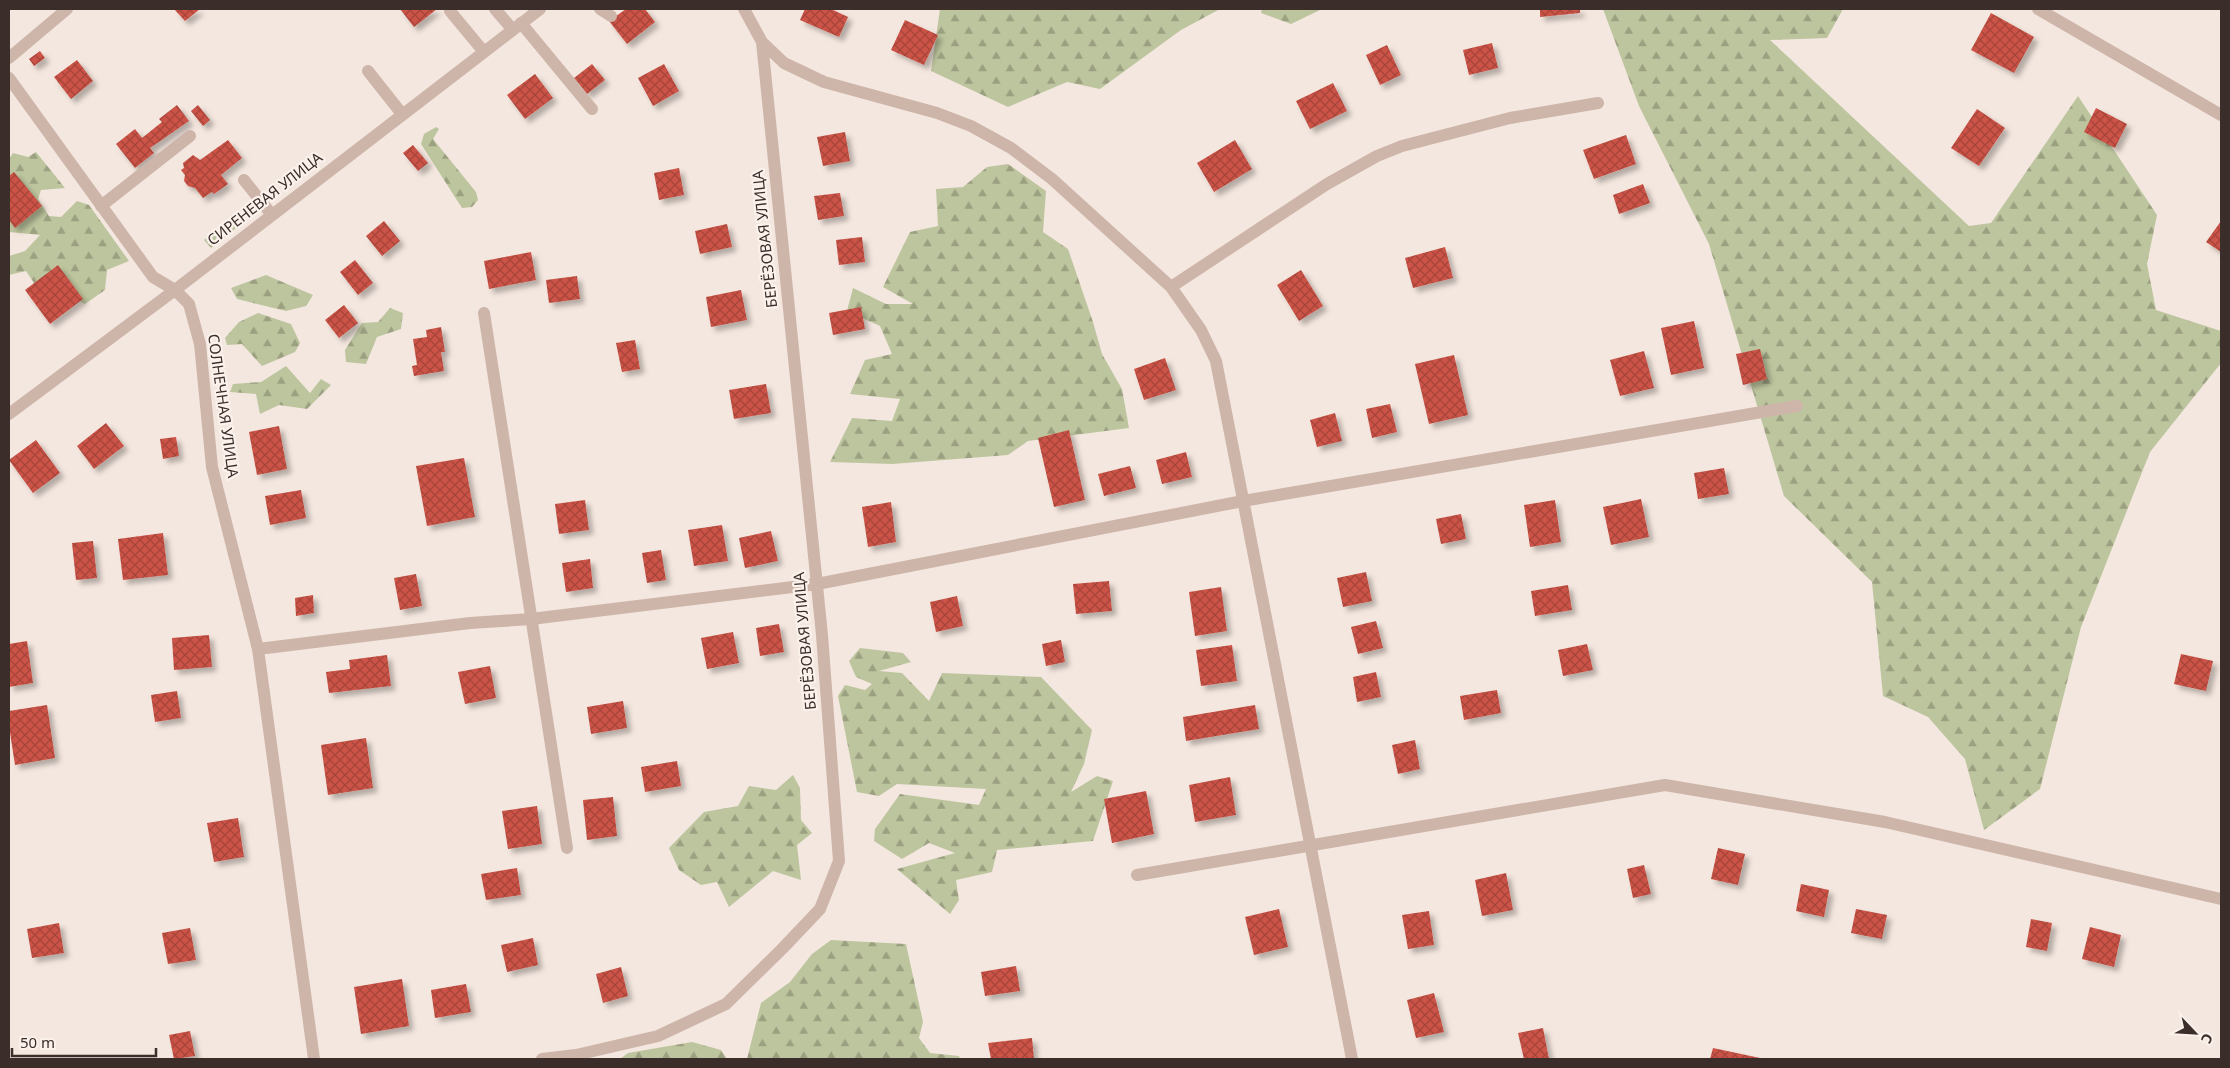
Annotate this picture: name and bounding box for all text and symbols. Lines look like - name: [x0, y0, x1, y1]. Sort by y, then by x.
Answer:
- street label: СИРЕНЕВАЯ УЛИЦА: [203, 147, 326, 250]
- street label: БЕРЁЗОВАЯ УЛИЦА: [747, 169, 781, 309]
- street label: СОЛНЕЧНАЯ УЛИЦА: [204, 333, 244, 480]
- street label: БЕРЁЗОВАЯ УЛИЦА: [788, 571, 820, 711]
- north arrow: [2170, 1008, 2220, 1058]
- scale bar: [12, 1026, 156, 1058]
- text: С: [2197, 1031, 2218, 1047]
- text: 50 m: [20, 1032, 55, 1052]

